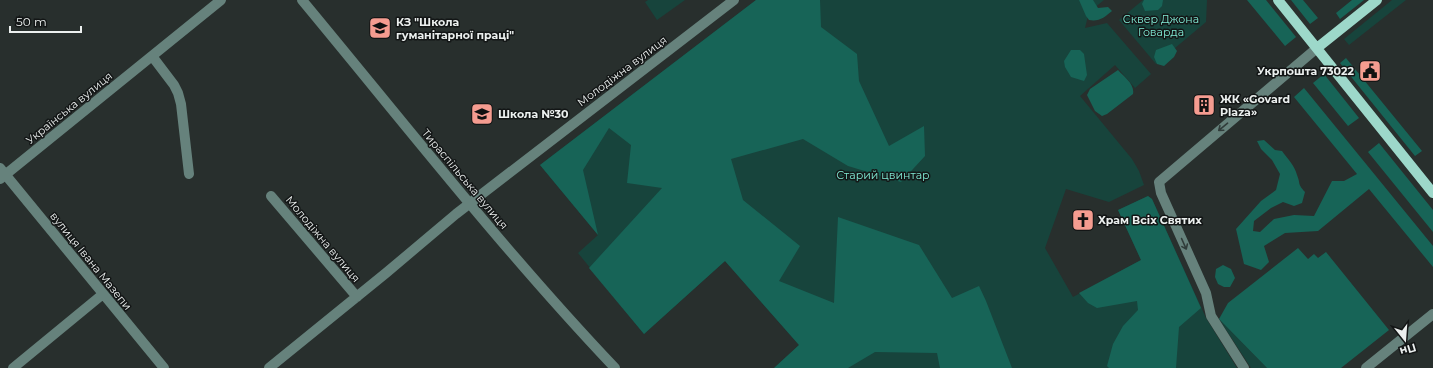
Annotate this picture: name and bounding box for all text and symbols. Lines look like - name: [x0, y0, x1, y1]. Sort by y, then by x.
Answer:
- scale bar: [10, 8, 81, 34]
- park label: Сквер Джона Говарда: [1123, 12, 1199, 39]
- text: 50 m: [16, 14, 47, 29]
- school or university icon: КЗ "Школа гуманітарної праці": [367, 15, 393, 41]
- place label: КЗ "Школа гуманітарної праці": [396, 15, 514, 42]
- street label: Молодіжна вулиця: [574, 33, 670, 109]
- public building icon: Укрпошта 73022: [1357, 58, 1383, 84]
- place label: Укрпошта 73022: [1257, 64, 1354, 78]
- street label: Українська вулиця: [23, 69, 115, 147]
- building icon: ЖК «Govard Plaza»: [1191, 92, 1217, 118]
- place label: ЖК «Govard Plaza»: [1220, 92, 1290, 119]
- school or university icon: Школа №30: [469, 101, 495, 127]
- place label: Школа №30: [498, 107, 569, 121]
- one-way arrow: [1218, 123, 1228, 132]
- street label: Тираспільська вулиця: [419, 126, 511, 232]
- park label: Старий цвинтар: [836, 168, 930, 182]
- street label: Молодіжна вулиця: [283, 193, 363, 285]
- church icon: Храм Всіх Святих: [1070, 207, 1096, 233]
- street label: вулиця Івана Мазепи: [47, 209, 135, 313]
- place label: Храм Всіх Святих: [1098, 213, 1202, 227]
- one-way arrow: [1181, 237, 1188, 249]
- north arrow: [1385, 320, 1425, 360]
- text: Пн: [1398, 340, 1418, 359]

